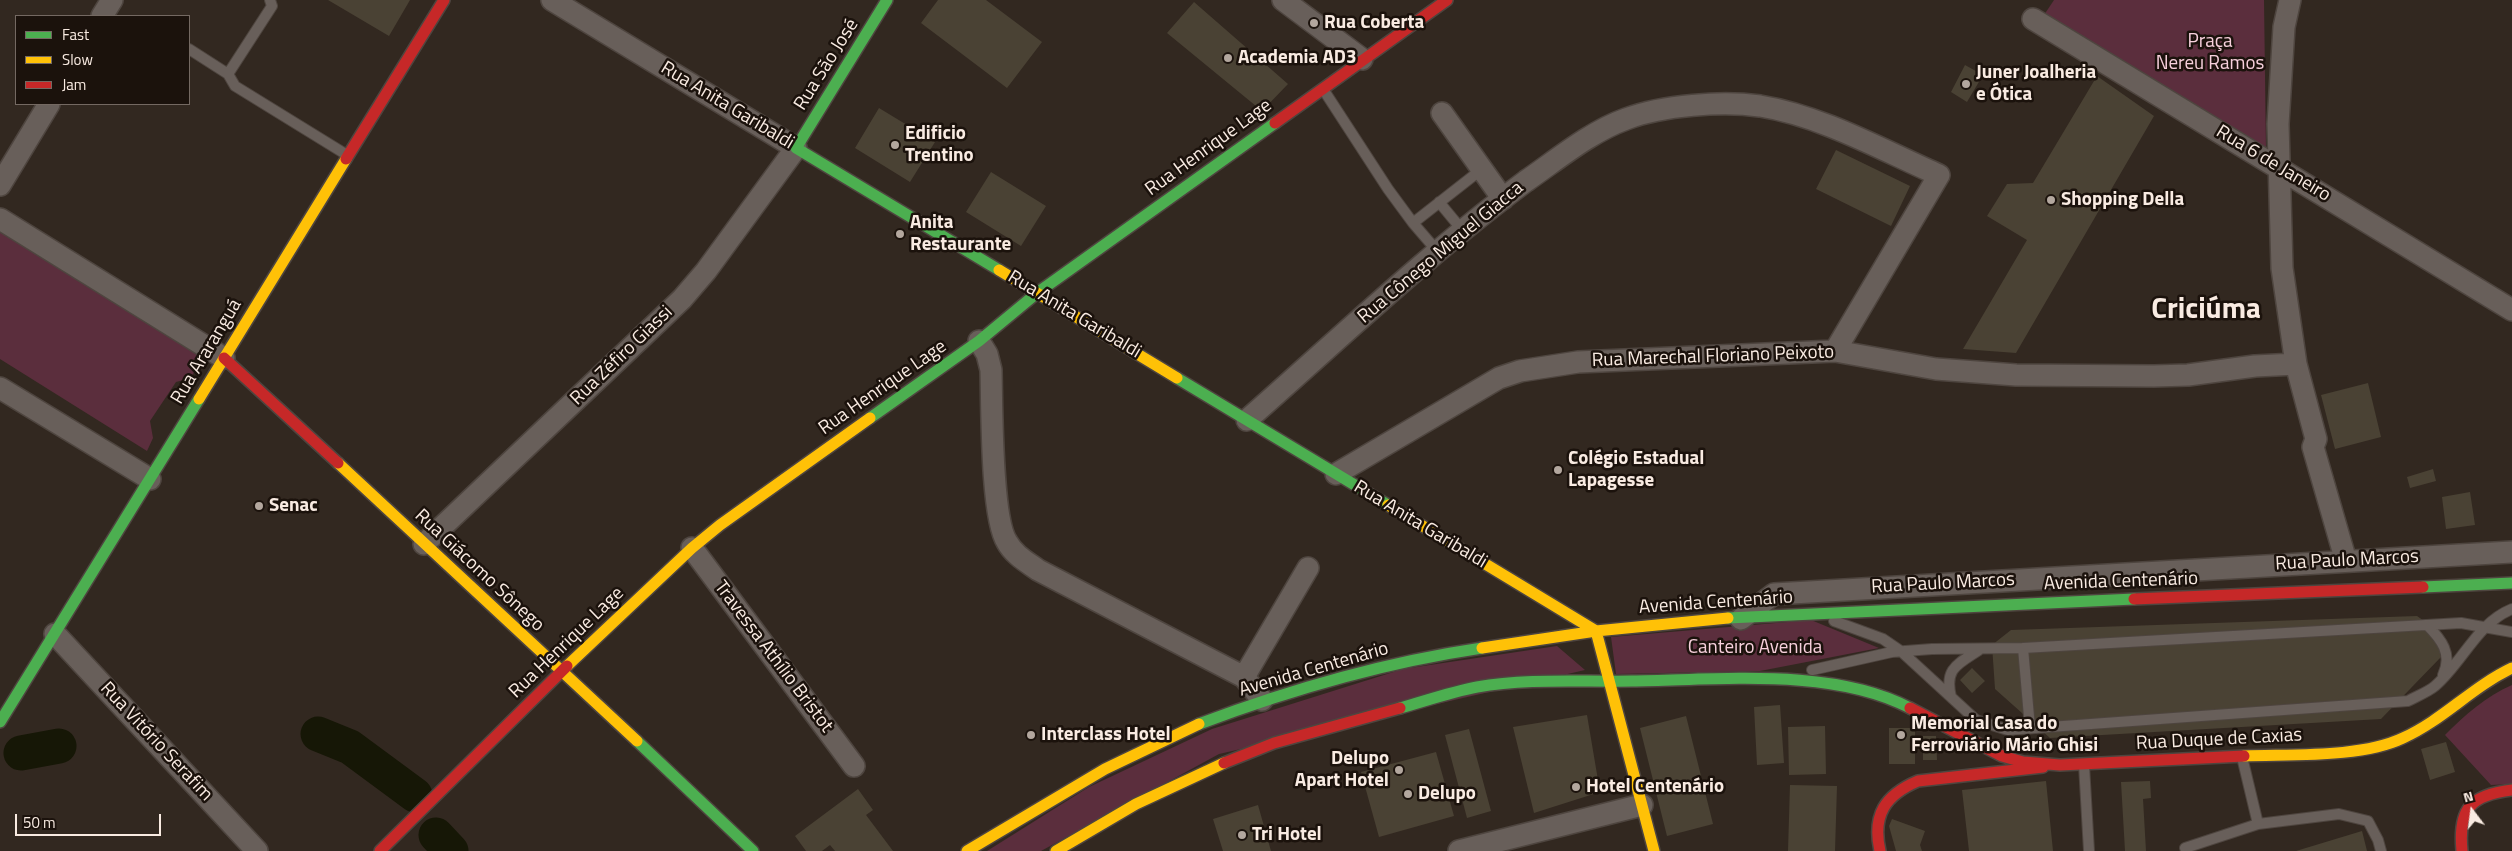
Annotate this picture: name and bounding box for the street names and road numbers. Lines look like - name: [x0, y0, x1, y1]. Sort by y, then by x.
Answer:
- street label: Rua São José: [790, 15, 864, 115]
- street label: Rua Anita Garibaldi: [656, 57, 798, 155]
- street label: Rua Henrique Lage: [1141, 95, 1277, 201]
- street label: Rua 6 de Janeiro: [2212, 121, 2334, 207]
- street label: Rua Cônego Miguel Giacca: [1354, 177, 1528, 329]
- street label: Rua Anita Garibaldi: [1003, 266, 1145, 364]
- street label: Rua Araranguá: [167, 295, 247, 409]
- street label: Rua Zéfiro Giassi: [566, 302, 678, 410]
- street label: Rua Henrique Lage: [815, 335, 951, 441]
- street label: Rua Marechal Floriano Peixoto: [1591, 341, 1835, 373]
- street label: Rua Anita Garibaldi: [1349, 476, 1491, 574]
- street label: Rua Giácomo Sônego: [409, 505, 549, 637]
- street label: Rua Paulo Marcos: [2275, 546, 2419, 576]
- street label: Avenida Centenário: [2043, 568, 2199, 596]
- street label: Rua Paulo Marcos: [1871, 569, 2015, 599]
- street label: Travessa Athílio Bristot: [709, 577, 837, 737]
- street label: Rua Henrique Lage: [505, 583, 629, 703]
- street label: Avenida Centenário: [1638, 586, 1794, 620]
- street label: Avenida Centenário: [1237, 638, 1391, 702]
- street label: Rua Vitório Serafim: [95, 678, 217, 806]
- street label: Rua Duque de Caxias: [2135, 724, 2303, 756]

